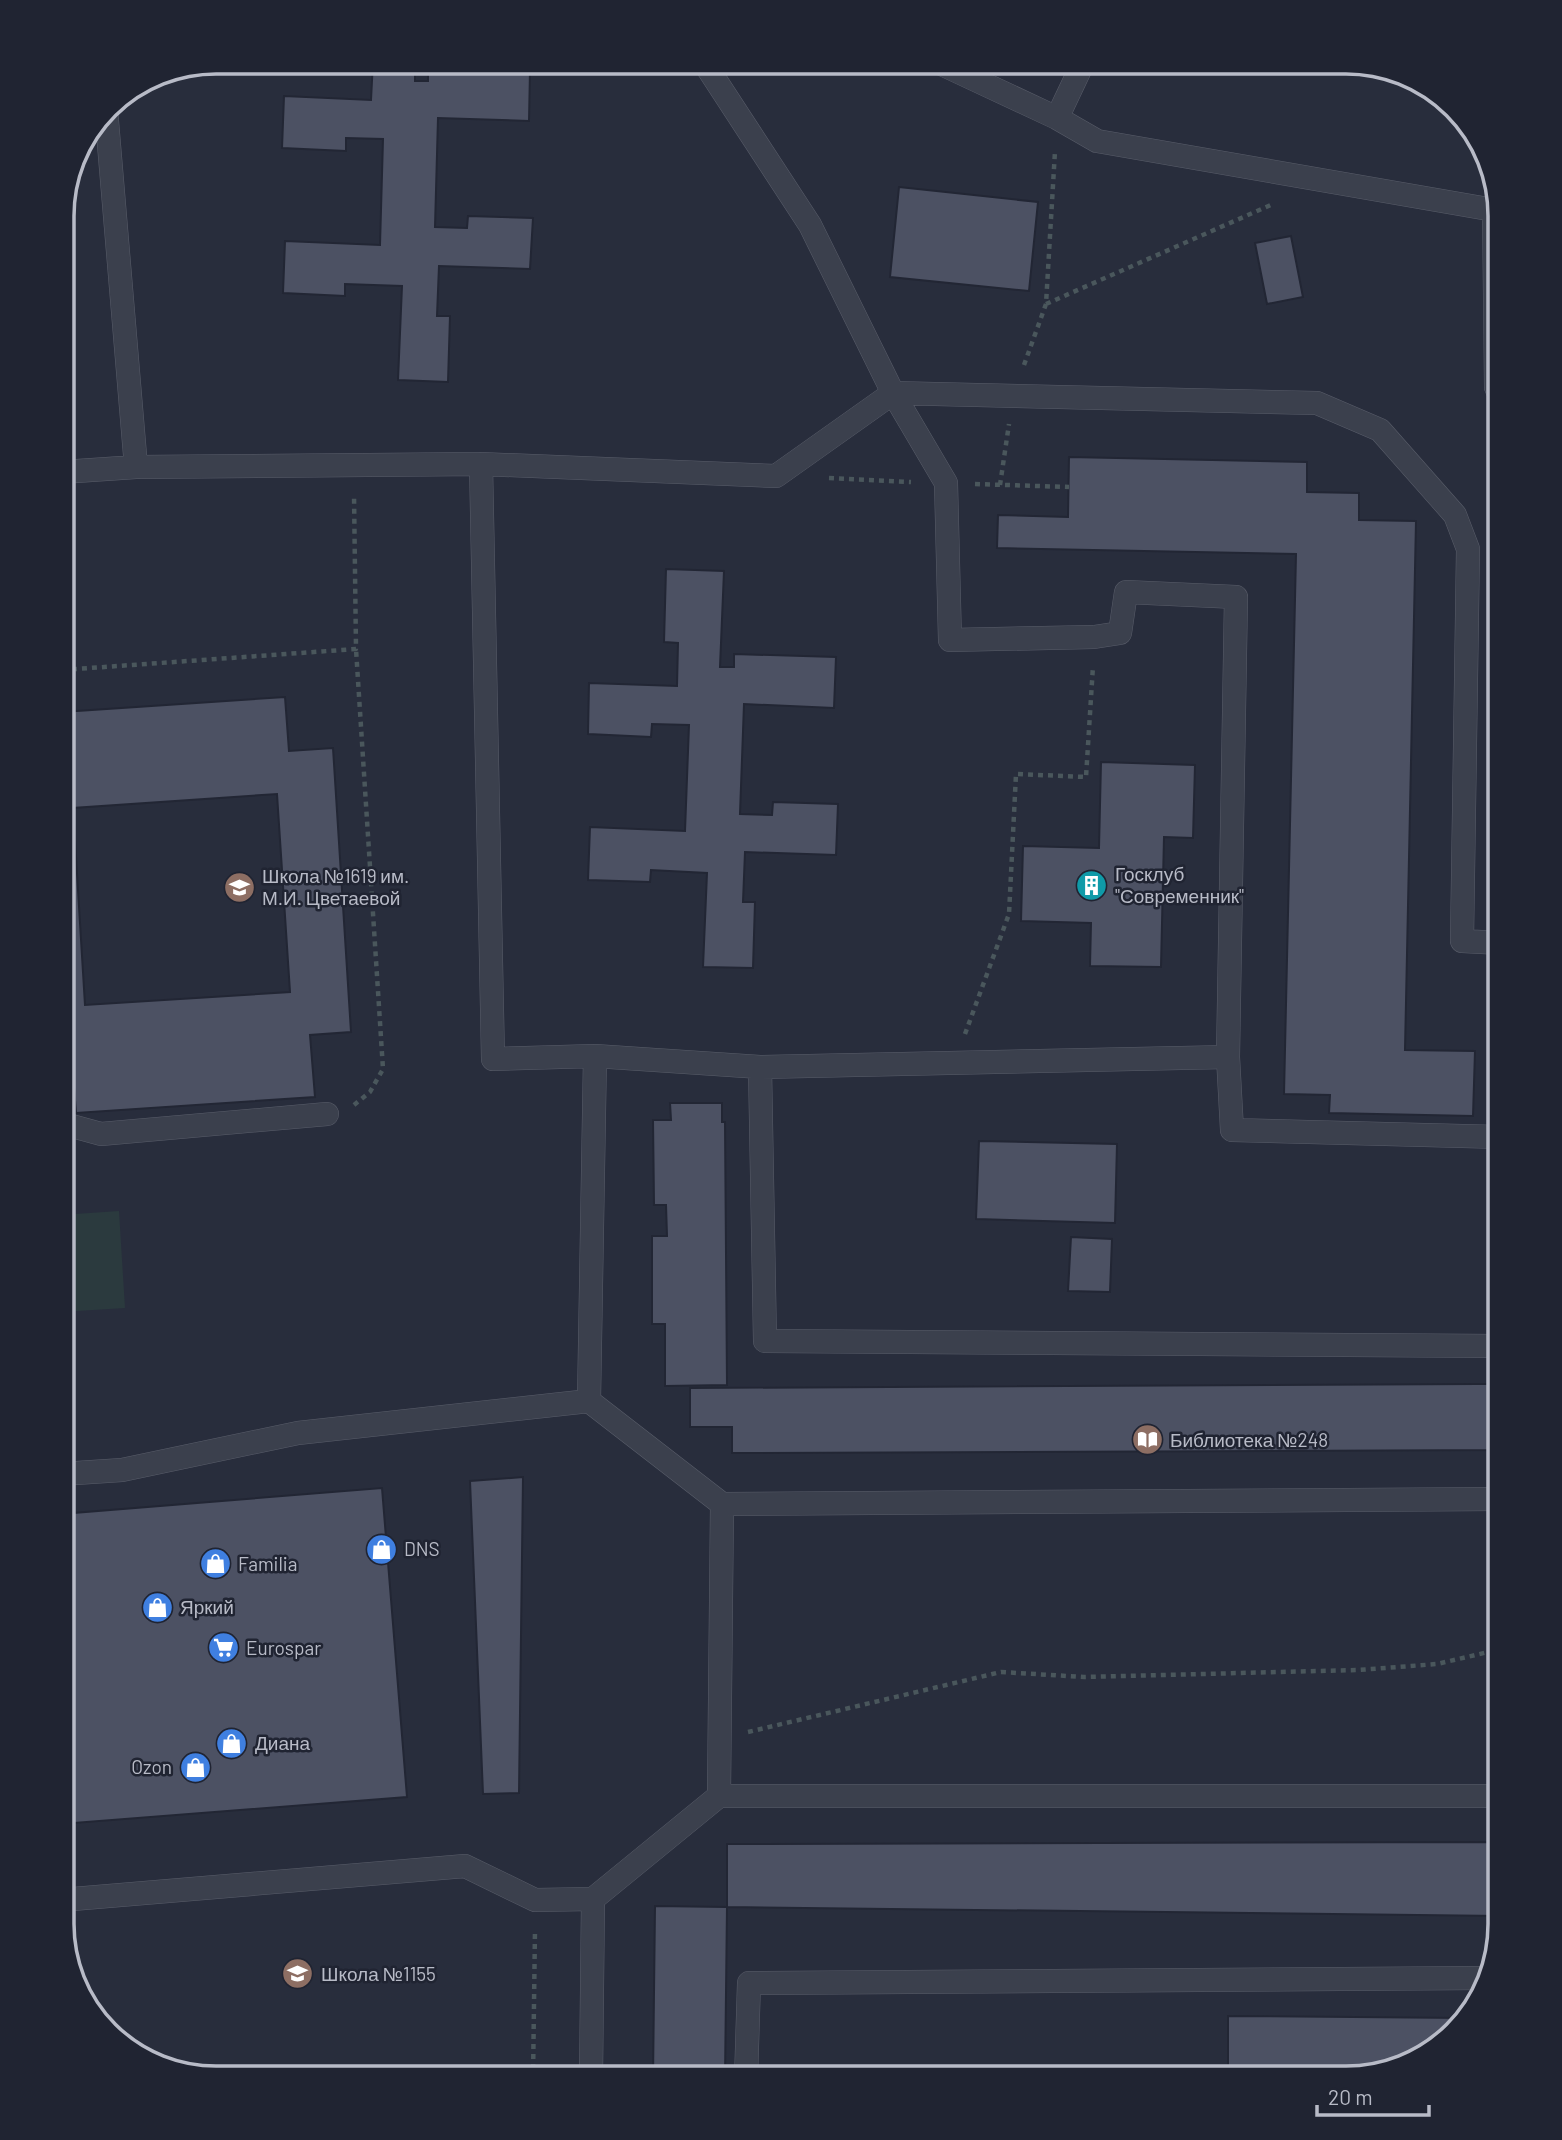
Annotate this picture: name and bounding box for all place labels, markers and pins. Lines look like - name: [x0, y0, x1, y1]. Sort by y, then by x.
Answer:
- place label: Госклуб "Современник": [1115, 862, 1244, 907]
- place label: Школа №1619 им. М.И. Цветаевой: [262, 864, 409, 909]
- building icon: Госклуб "Современник": [1075, 868, 1109, 902]
- school or university icon: Школа №1619 им. М.И. Цветаевой: [222, 870, 256, 904]
- library icon: Библиотека №248: [1130, 1423, 1164, 1457]
- place label: Библиотека №248: [1170, 1428, 1328, 1451]
- shop icon: DNS: [364, 1532, 398, 1566]
- place label: DNS: [404, 1537, 440, 1560]
- shop icon: Familia: [198, 1547, 232, 1581]
- place label: Familia: [238, 1552, 297, 1575]
- shop icon: Яркий: [140, 1590, 174, 1624]
- place label: Яркий: [180, 1595, 234, 1618]
- supermarket icon: Eurospar: [206, 1631, 240, 1665]
- place label: Eurospar: [246, 1636, 321, 1659]
- shop icon: Диана: [215, 1726, 249, 1760]
- place label: Диана: [255, 1731, 311, 1754]
- shop icon: Ozon: [178, 1750, 212, 1784]
- place label: Ozon: [131, 1755, 172, 1778]
- school or university icon: Школа №1155: [281, 1957, 315, 1991]
- place label: Школа №1155: [321, 1962, 436, 1985]

